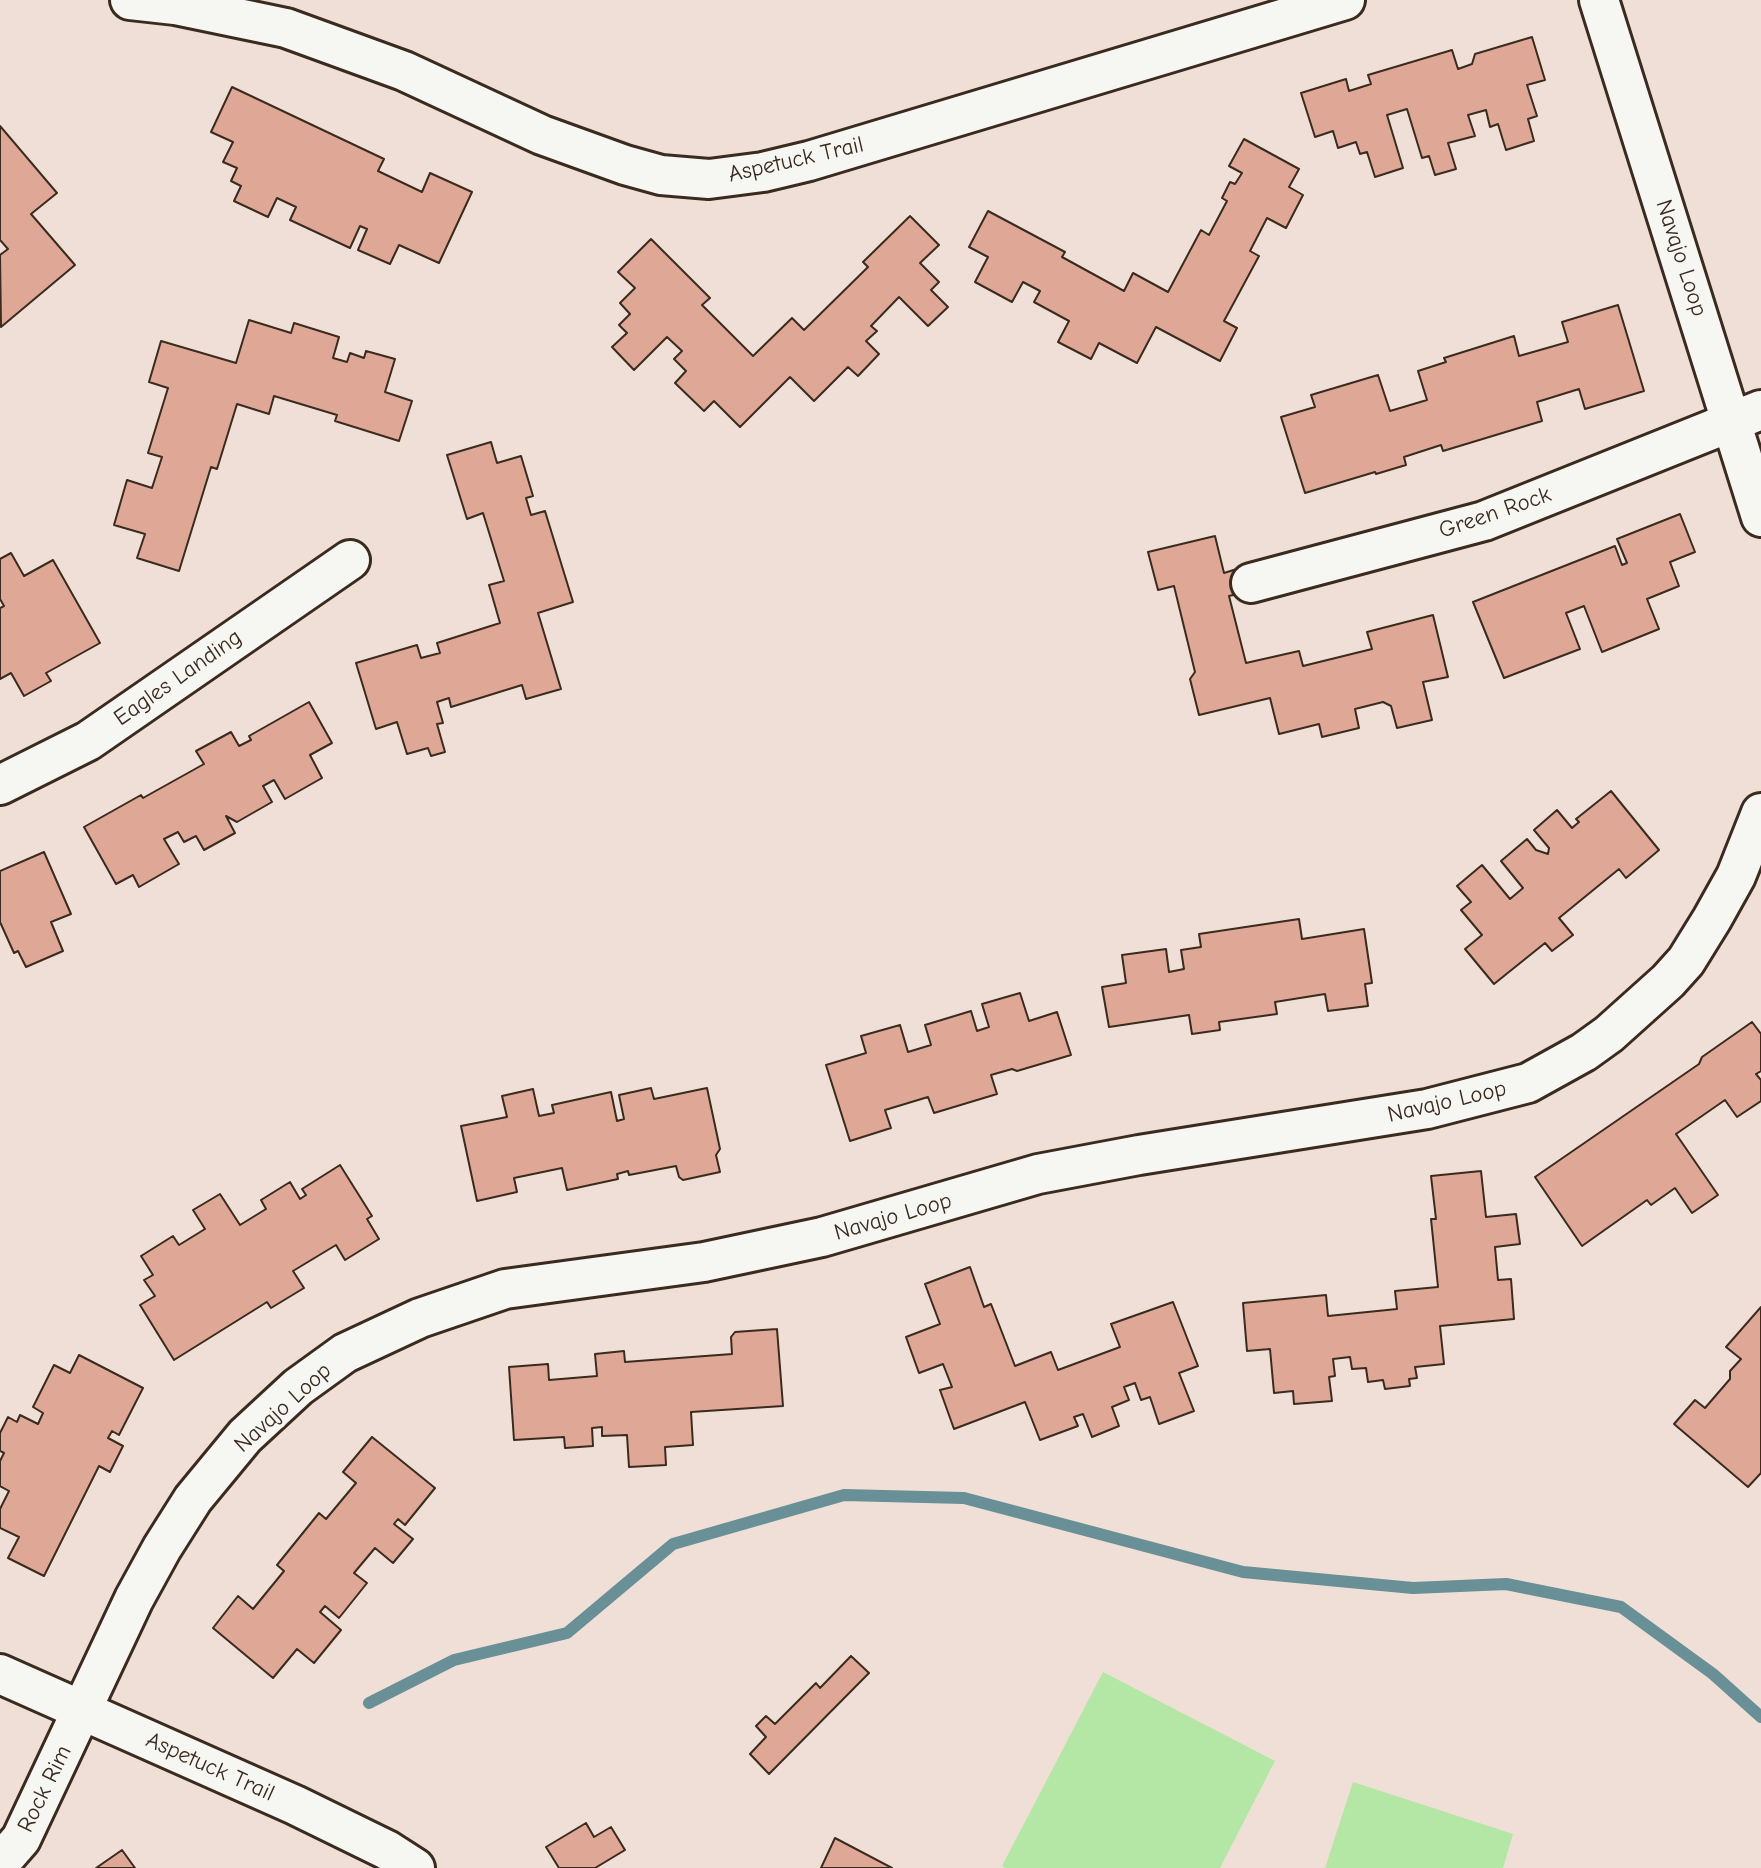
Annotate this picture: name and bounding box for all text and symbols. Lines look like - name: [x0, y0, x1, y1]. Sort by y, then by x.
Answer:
- street label: Aspetuck Trail: [726, 131, 866, 189]
- street label: Navajo Loop: [1649, 196, 1713, 320]
- street label: Green Rock: [1435, 481, 1555, 545]
- street label: Eagles Landing: [109, 624, 247, 732]
- street label: Navajo Loop: [1385, 1075, 1509, 1129]
- street label: Navajo Loop: [831, 1187, 955, 1247]
- street label: Navajo Loop: [229, 1357, 337, 1459]
- street label: Aspetuck Trail: [141, 1726, 279, 1808]
- street label: Rock Rim: [12, 1741, 78, 1837]

